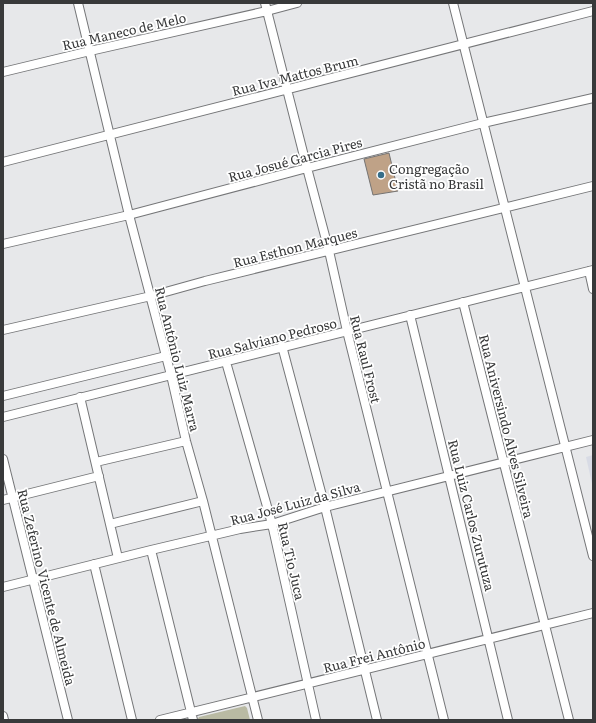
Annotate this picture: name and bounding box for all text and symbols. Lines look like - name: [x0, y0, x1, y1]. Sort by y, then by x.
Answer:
- street label: Rua Maneco de Melo: [60, 7, 188, 54]
- street label: Rua Iva Mattos Brum: [230, 50, 361, 100]
- street label: Rua Josué Garcia Pires: [226, 132, 364, 186]
- place label: Congregação Cristã no Brasil: [389, 159, 485, 193]
- marker: Congregação Cristã no Brasil: [376, 170, 386, 180]
- street label: Rua Esthon Marques: [231, 222, 359, 272]
- street label: Rua Antônio Luiz Marra: [151, 285, 205, 433]
- street label: Rua Salviano Pedroso: [206, 313, 339, 363]
- street label: Rua Raul Frost: [346, 313, 386, 406]
- street label: Rua Aniversindo Alves Silveira: [475, 332, 539, 520]
- street label: Rua Luiz Carlos Zurutuza: [444, 437, 500, 593]
- street label: Rua José Luiz da Silva: [228, 477, 362, 529]
- street label: Rua Zeferino Vicente de Almeida: [13, 487, 81, 687]
- street label: Rua Tio Juca: [274, 520, 310, 602]
- street label: Rua Frei Antônio: [321, 633, 428, 677]

